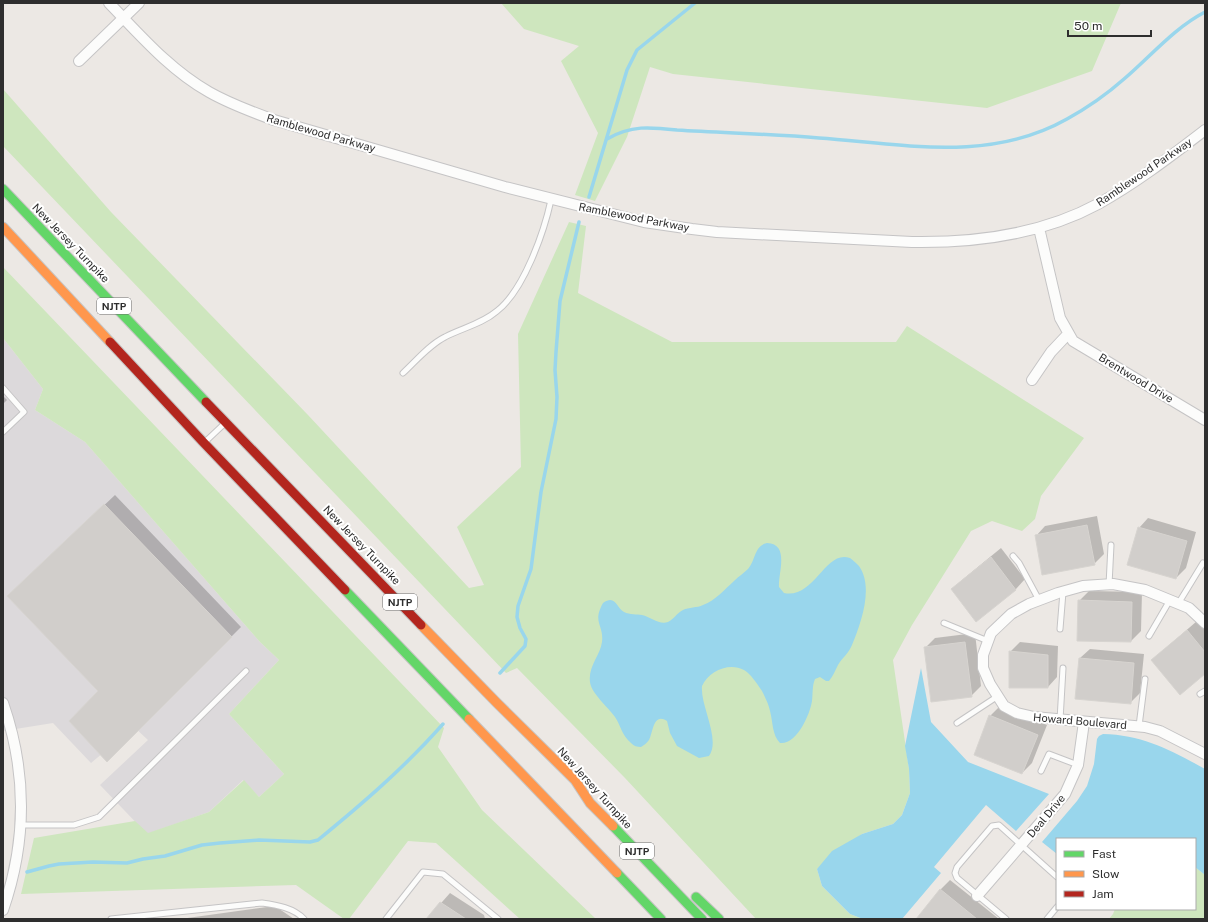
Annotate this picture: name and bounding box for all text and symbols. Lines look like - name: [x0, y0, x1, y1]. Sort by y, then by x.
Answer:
- scale bar: [1068, 12, 1151, 38]
- text: 50 m: [1074, 19, 1102, 33]
- street label: Ramblewood Parkway: [265, 112, 377, 154]
- street label: Ramblewood Parkway: [1094, 135, 1194, 208]
- street label: Ramblewood Parkway: [578, 200, 691, 234]
- street label: New Jersey Turnpike: [30, 201, 112, 285]
- road number: NJTP: [97, 298, 131, 314]
- street label: Brentwood Drive: [1097, 351, 1175, 405]
- street label: New Jersey Turnpike: [321, 503, 403, 587]
- road number: NJTP: [383, 594, 417, 610]
- street label: Howard Boulevard: [1033, 711, 1127, 731]
- street label: New Jersey Turnpike: [555, 745, 635, 831]
- street label: Deal Drive: [1025, 792, 1067, 840]
- legend: [1056, 838, 1196, 910]
- road number: NJTP: [620, 843, 654, 859]
- text: Fast: [1092, 847, 1117, 861]
- text: Slow: [1092, 867, 1120, 881]
- text: Jam: [1092, 887, 1114, 901]

